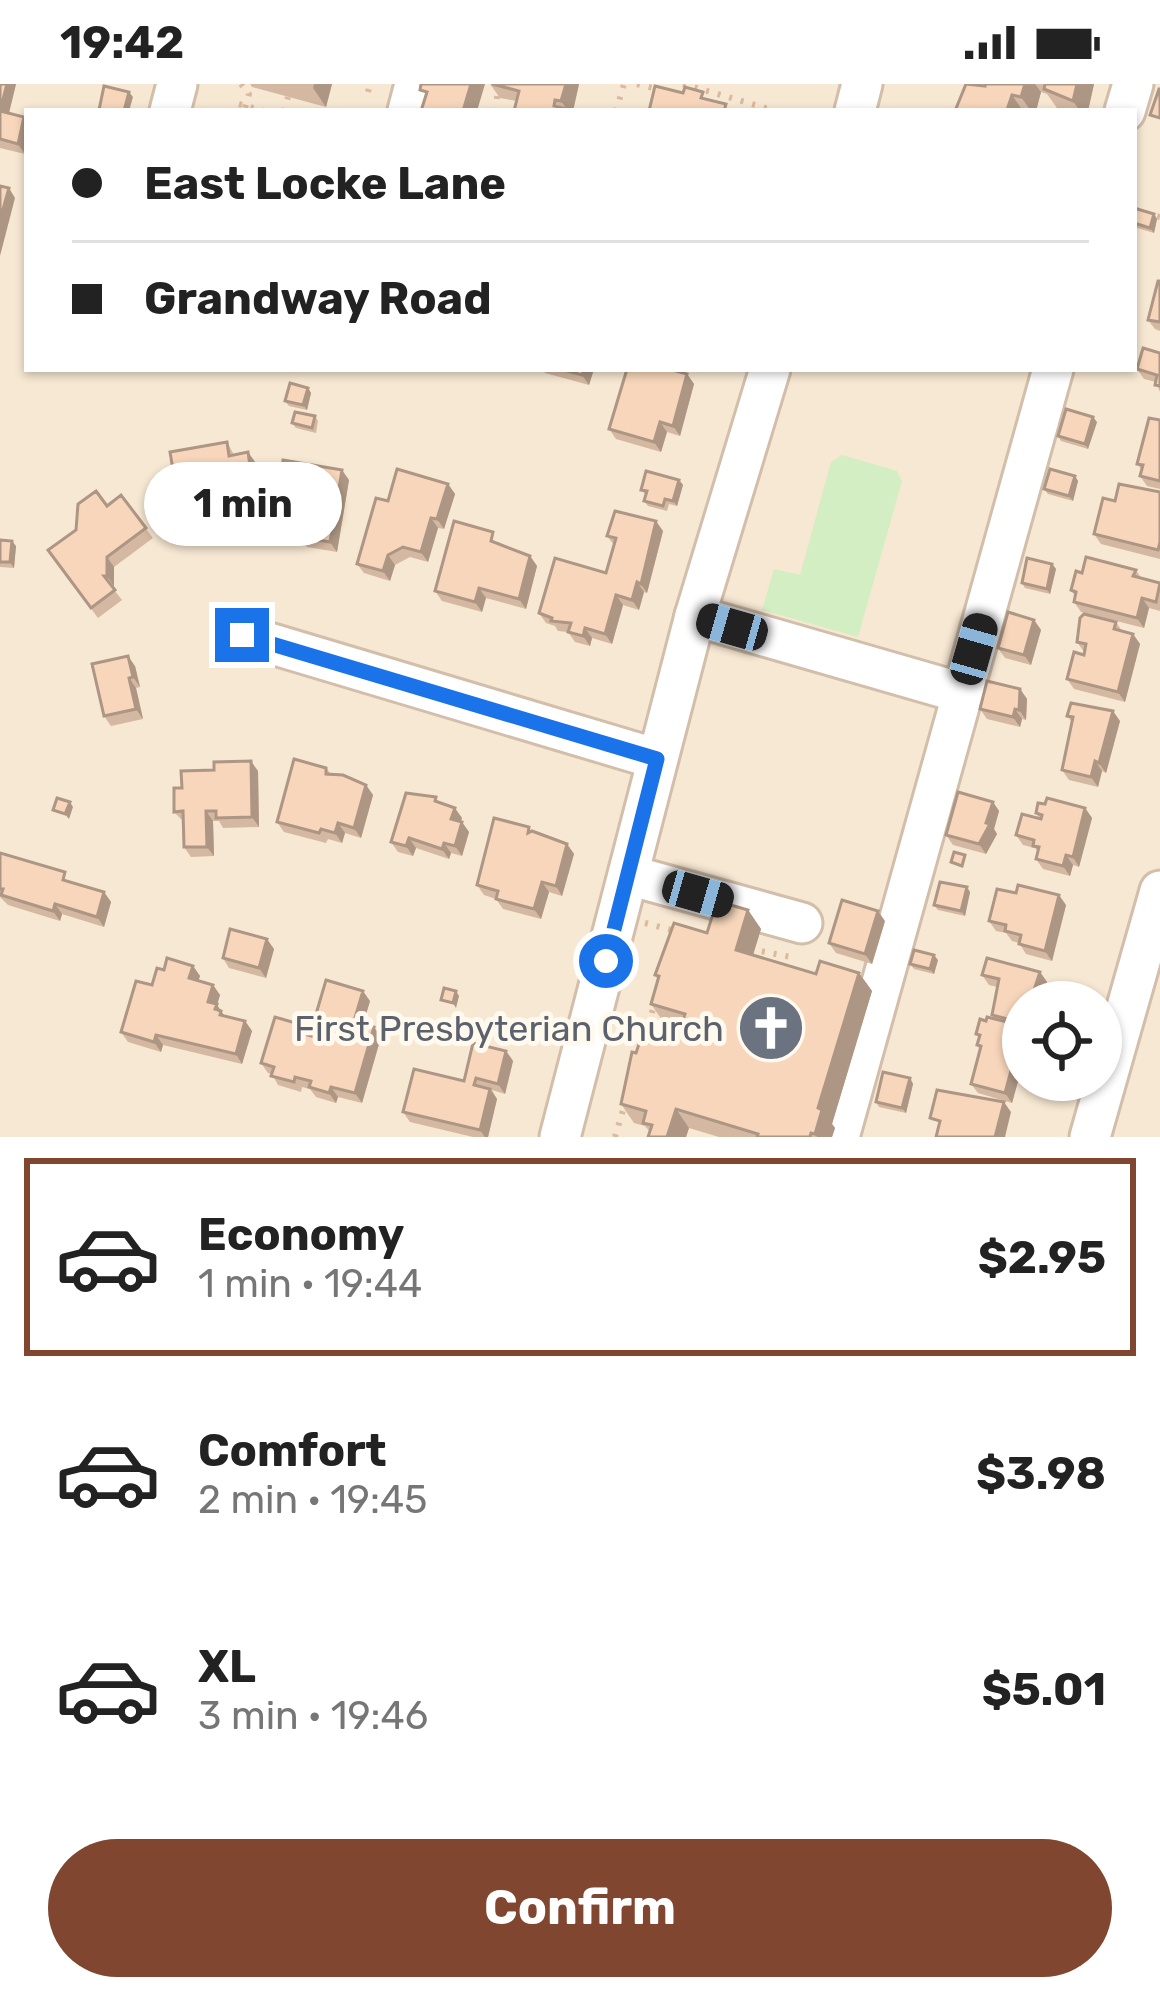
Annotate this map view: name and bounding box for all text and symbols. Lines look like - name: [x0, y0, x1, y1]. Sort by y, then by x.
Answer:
- text: 19:42: [60, 16, 184, 69]
- text: East Locke Lane: [144, 157, 506, 210]
- text: Grandway Road: [144, 272, 492, 325]
- callout: 1 min: [143, 461, 341, 545]
- text: 1 min: [193, 481, 293, 527]
- car: [692, 600, 772, 654]
- route end: [215, 608, 269, 662]
- car: [947, 609, 1001, 689]
- car: [658, 867, 738, 921]
- route start: [579, 934, 633, 988]
- map controls: [1002, 981, 1122, 1101]
- button: locate: [1002, 981, 1122, 1101]
- church icon: First Presbyterian Church: [736, 993, 806, 1063]
- place label: First Presbyterian Church: [294, 1007, 724, 1050]
- icon: car: [54, 1203, 162, 1311]
- text: Economy: [198, 1208, 404, 1261]
- text: $2.95: [978, 1231, 1106, 1284]
- text: 1 min · 19:44: [198, 1261, 422, 1307]
- icon: car: [54, 1419, 162, 1527]
- text: Comfort: [198, 1424, 387, 1477]
- text: $3.98: [976, 1447, 1106, 1500]
- text: 2 min · 19:45: [198, 1477, 427, 1523]
- icon: car: [54, 1635, 162, 1743]
- text: XL: [198, 1640, 256, 1693]
- text: $5.01: [982, 1663, 1106, 1716]
- text: 3 min · 19:46: [198, 1693, 428, 1739]
- button: Confirm: [48, 1839, 1112, 1977]

